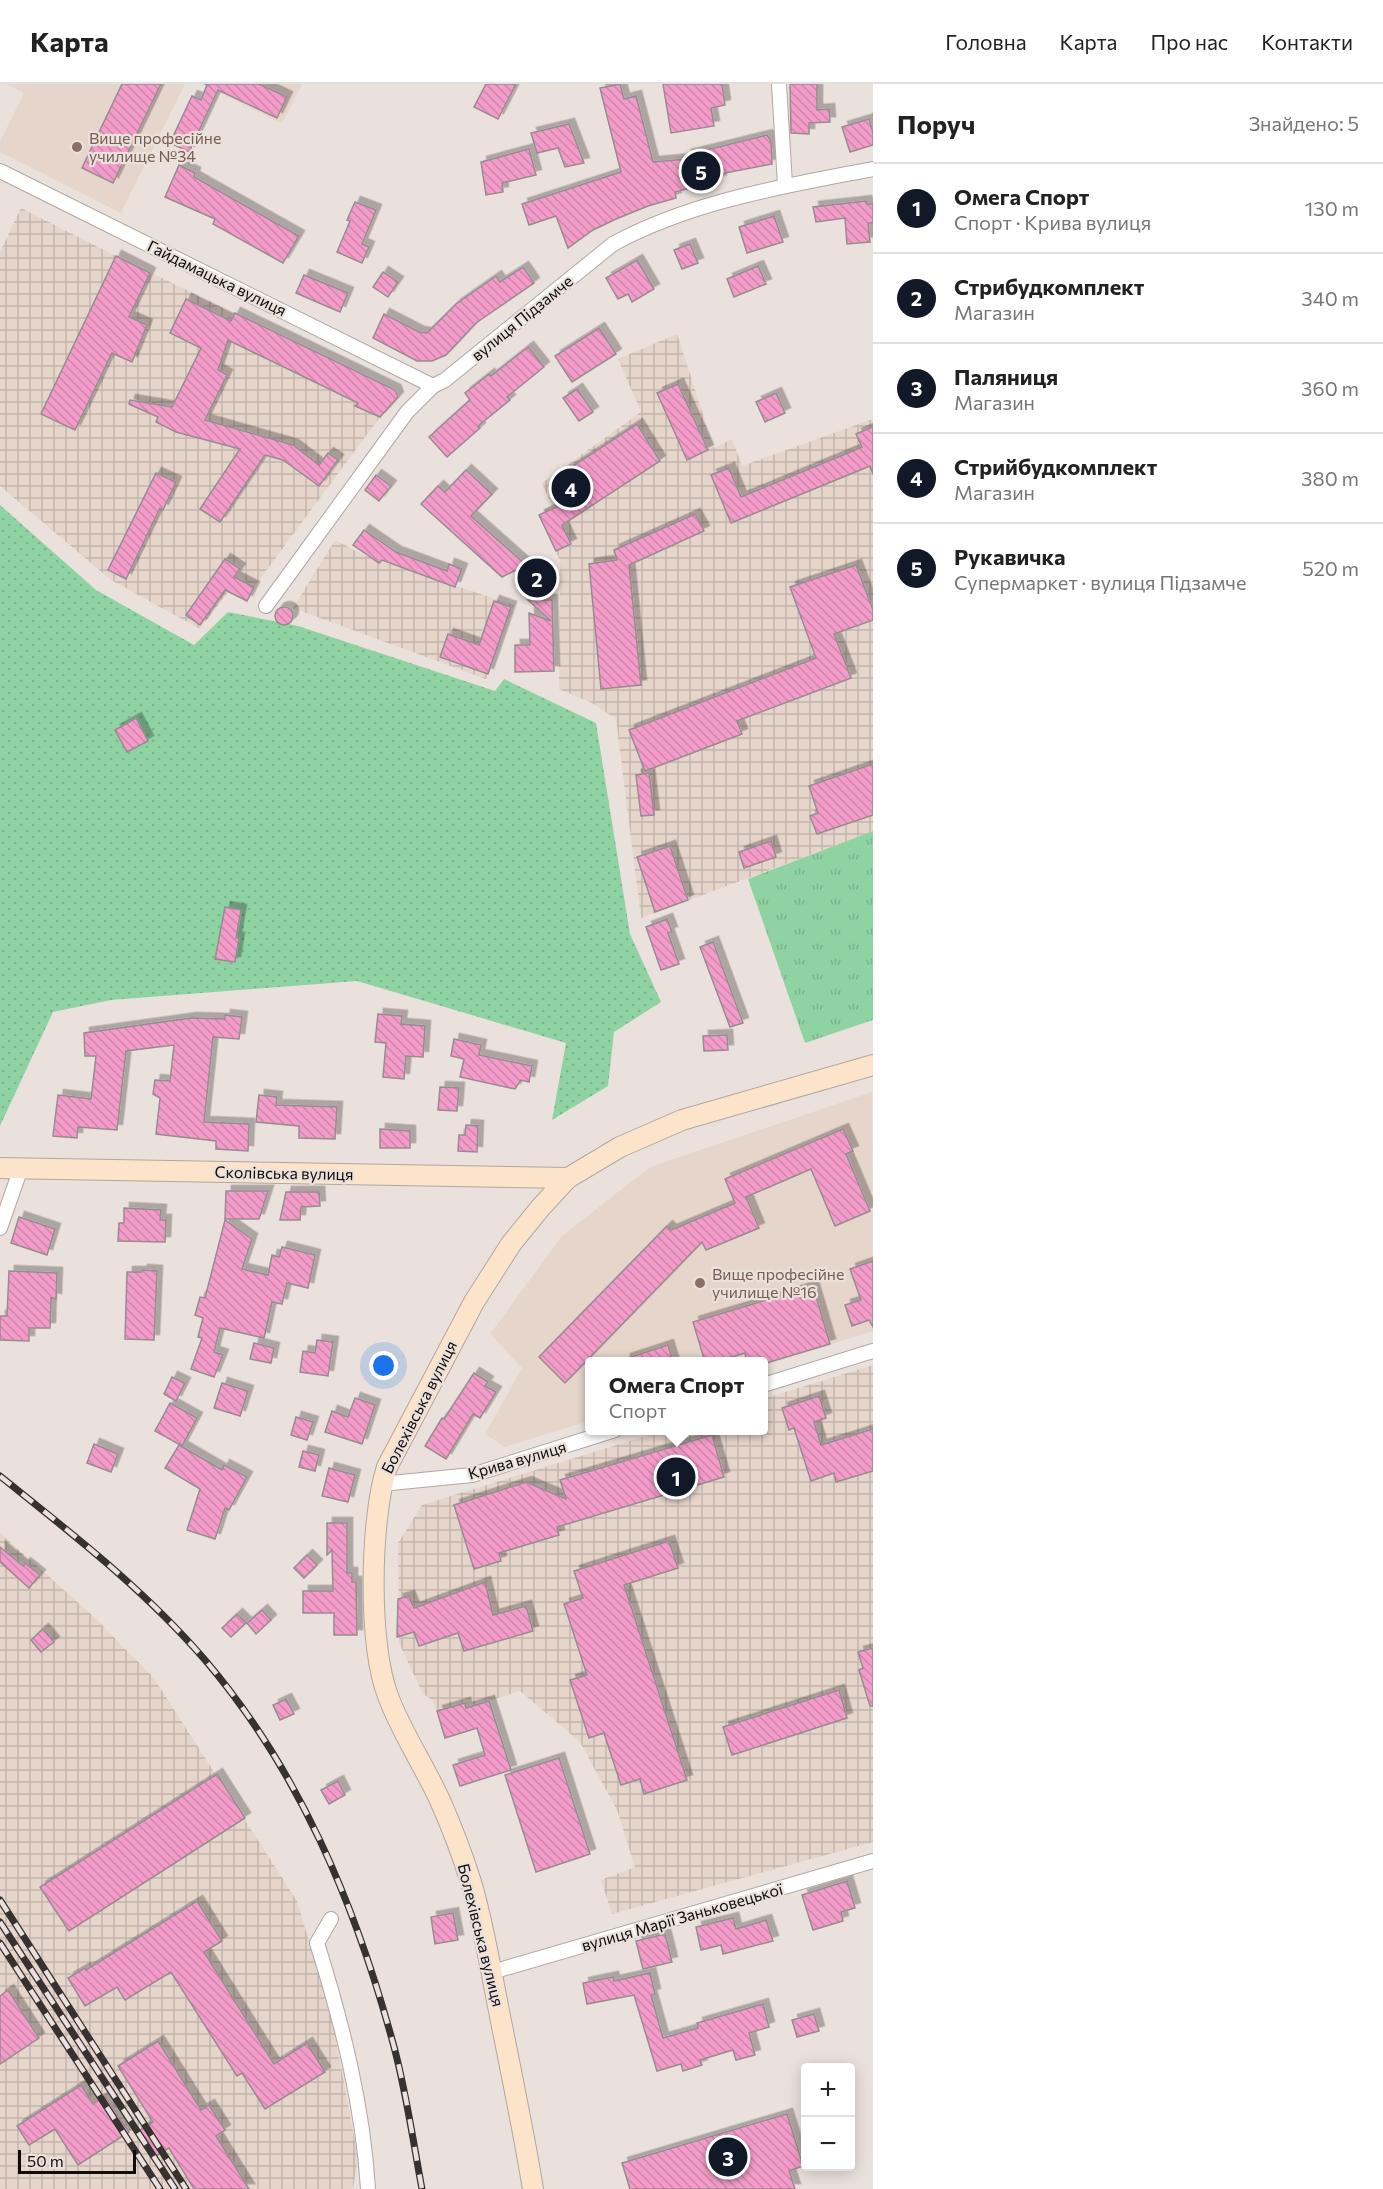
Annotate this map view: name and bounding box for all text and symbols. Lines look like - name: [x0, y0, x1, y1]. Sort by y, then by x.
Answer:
- text: Карта: [30, 24, 109, 58]
- text: Головна: [945, 29, 1027, 54]
- text: Карта: [1060, 29, 1117, 54]
- text: Про нас: [1150, 29, 1228, 54]
- text: Контакти: [1261, 29, 1353, 54]
- text: Поруч: [897, 108, 975, 139]
- text: Знайдено: 5: [1249, 111, 1359, 135]
- place label: Вище професійне училище №34: [89, 128, 221, 165]
- marker: Вище професійне училище №34: [70, 140, 84, 154]
- pin: 5: [682, 148, 720, 194]
- text: Омега Спорт: [954, 183, 1089, 210]
- text: 1: [912, 196, 921, 220]
- text: 130 m: [1305, 196, 1359, 220]
- text: Спорт · Крива вулиця: [954, 210, 1151, 234]
- street label: Гайдамацька вулиця: [145, 236, 290, 319]
- street label: вулиця Підзамче: [467, 271, 576, 364]
- text: Стрибудкомплект: [954, 273, 1144, 300]
- text: 2: [911, 286, 922, 310]
- text: 340 m: [1301, 286, 1359, 310]
- text: Магазин: [954, 300, 1035, 324]
- text: Паляниця: [954, 363, 1058, 390]
- text: 3: [911, 376, 922, 400]
- text: 360 m: [1301, 376, 1359, 400]
- text: Магазин: [954, 390, 1035, 414]
- text: Стрийбудкомплект: [954, 453, 1157, 480]
- pin: 4: [552, 466, 590, 510]
- text: 4: [910, 466, 923, 490]
- text: 380 m: [1301, 466, 1359, 490]
- text: Магазин: [954, 480, 1035, 504]
- text: Рукавичка: [954, 543, 1065, 570]
- pin: 2: [518, 556, 556, 600]
- text: 5: [911, 556, 922, 580]
- text: 520 m: [1302, 556, 1359, 580]
- text: Супермаркет · вулиця Підзамче: [954, 570, 1247, 594]
- street label: Сколівська вулиця: [214, 1162, 354, 1183]
- place label: Вище професійне училище №16: [712, 1264, 844, 1301]
- marker: Вище професійне училище №16: [693, 1276, 707, 1290]
- street label: Болехівська вулиця: [377, 1337, 460, 1476]
- your location: [369, 1351, 398, 1380]
- popup: [585, 1357, 768, 1435]
- text: Омега Спорт: [609, 1371, 744, 1398]
- text: Спорт: [609, 1398, 667, 1422]
- street label: Крива вулиця: [465, 1436, 568, 1483]
- pin: 1: [656, 1454, 696, 1500]
- street label: Болехівська вулиця: [455, 1861, 508, 2008]
- street label: вулиця Марії Заньковецької: [579, 1878, 786, 1954]
- map controls: [801, 2063, 855, 2171]
- button: +: [801, 2063, 855, 2117]
- button: −: [801, 2117, 855, 2171]
- pin: 3: [708, 2134, 748, 2180]
- scale bar: [18, 2147, 136, 2174]
- text: 50 m: [27, 2151, 64, 2170]

